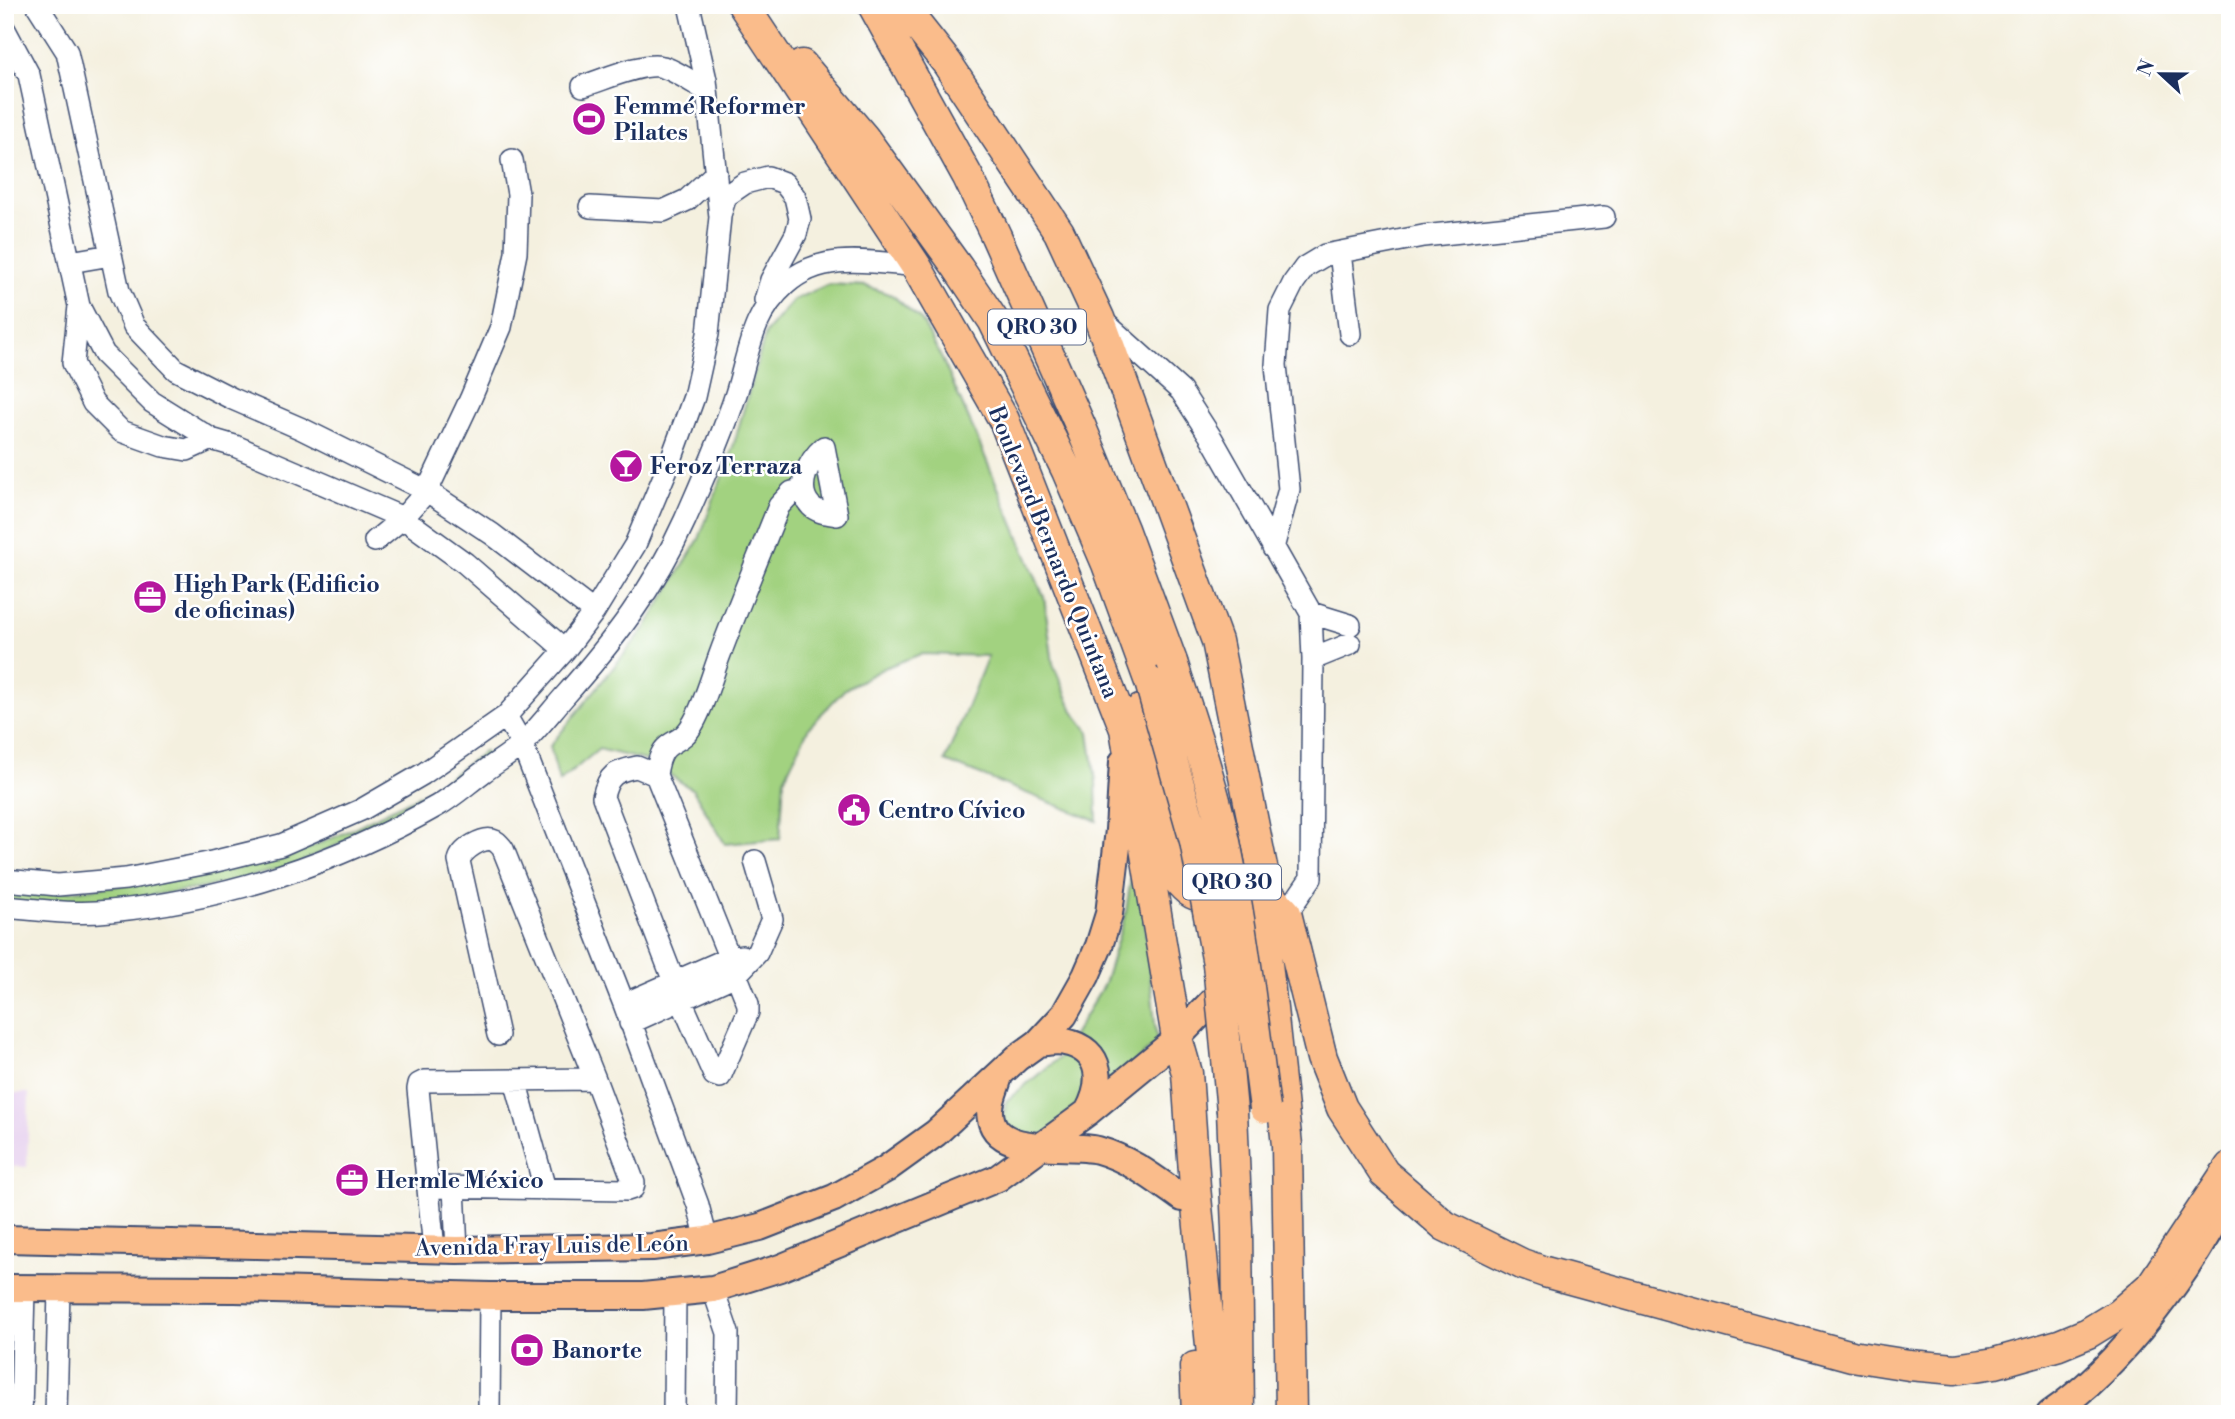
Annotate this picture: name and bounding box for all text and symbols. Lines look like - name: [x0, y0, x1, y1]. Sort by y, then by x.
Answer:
- north arrow: [2126, 38, 2196, 108]
- text: N: [2132, 57, 2160, 79]
- place label: Femmé Reformer Pilates: [614, 93, 806, 147]
- sports icon: Femmé Reformer Pilates: [570, 100, 608, 138]
- road number: QRO 30: [988, 310, 1086, 344]
- street label: Boulevard Bernardo Quintana: [981, 401, 1125, 703]
- bar icon: Feroz Terraza: [607, 447, 645, 485]
- place label: Feroz Terraza: [650, 453, 803, 481]
- place label: High Park (Edificio de oficinas): [174, 571, 380, 625]
- office icon: High Park (Edificio de oficinas): [131, 578, 169, 616]
- public building icon: Centro Cívico: [835, 791, 873, 829]
- place label: Centro Cívico: [878, 797, 1025, 825]
- road number: QRO 30: [1183, 864, 1281, 900]
- office icon: Hermle México: [333, 1161, 371, 1199]
- place label: Hermle México: [376, 1167, 544, 1195]
- street label: Avenida Fray Luis de León: [414, 1230, 689, 1262]
- bank icon: Banorte: [508, 1331, 546, 1369]
- place label: Banorte: [552, 1337, 642, 1365]

